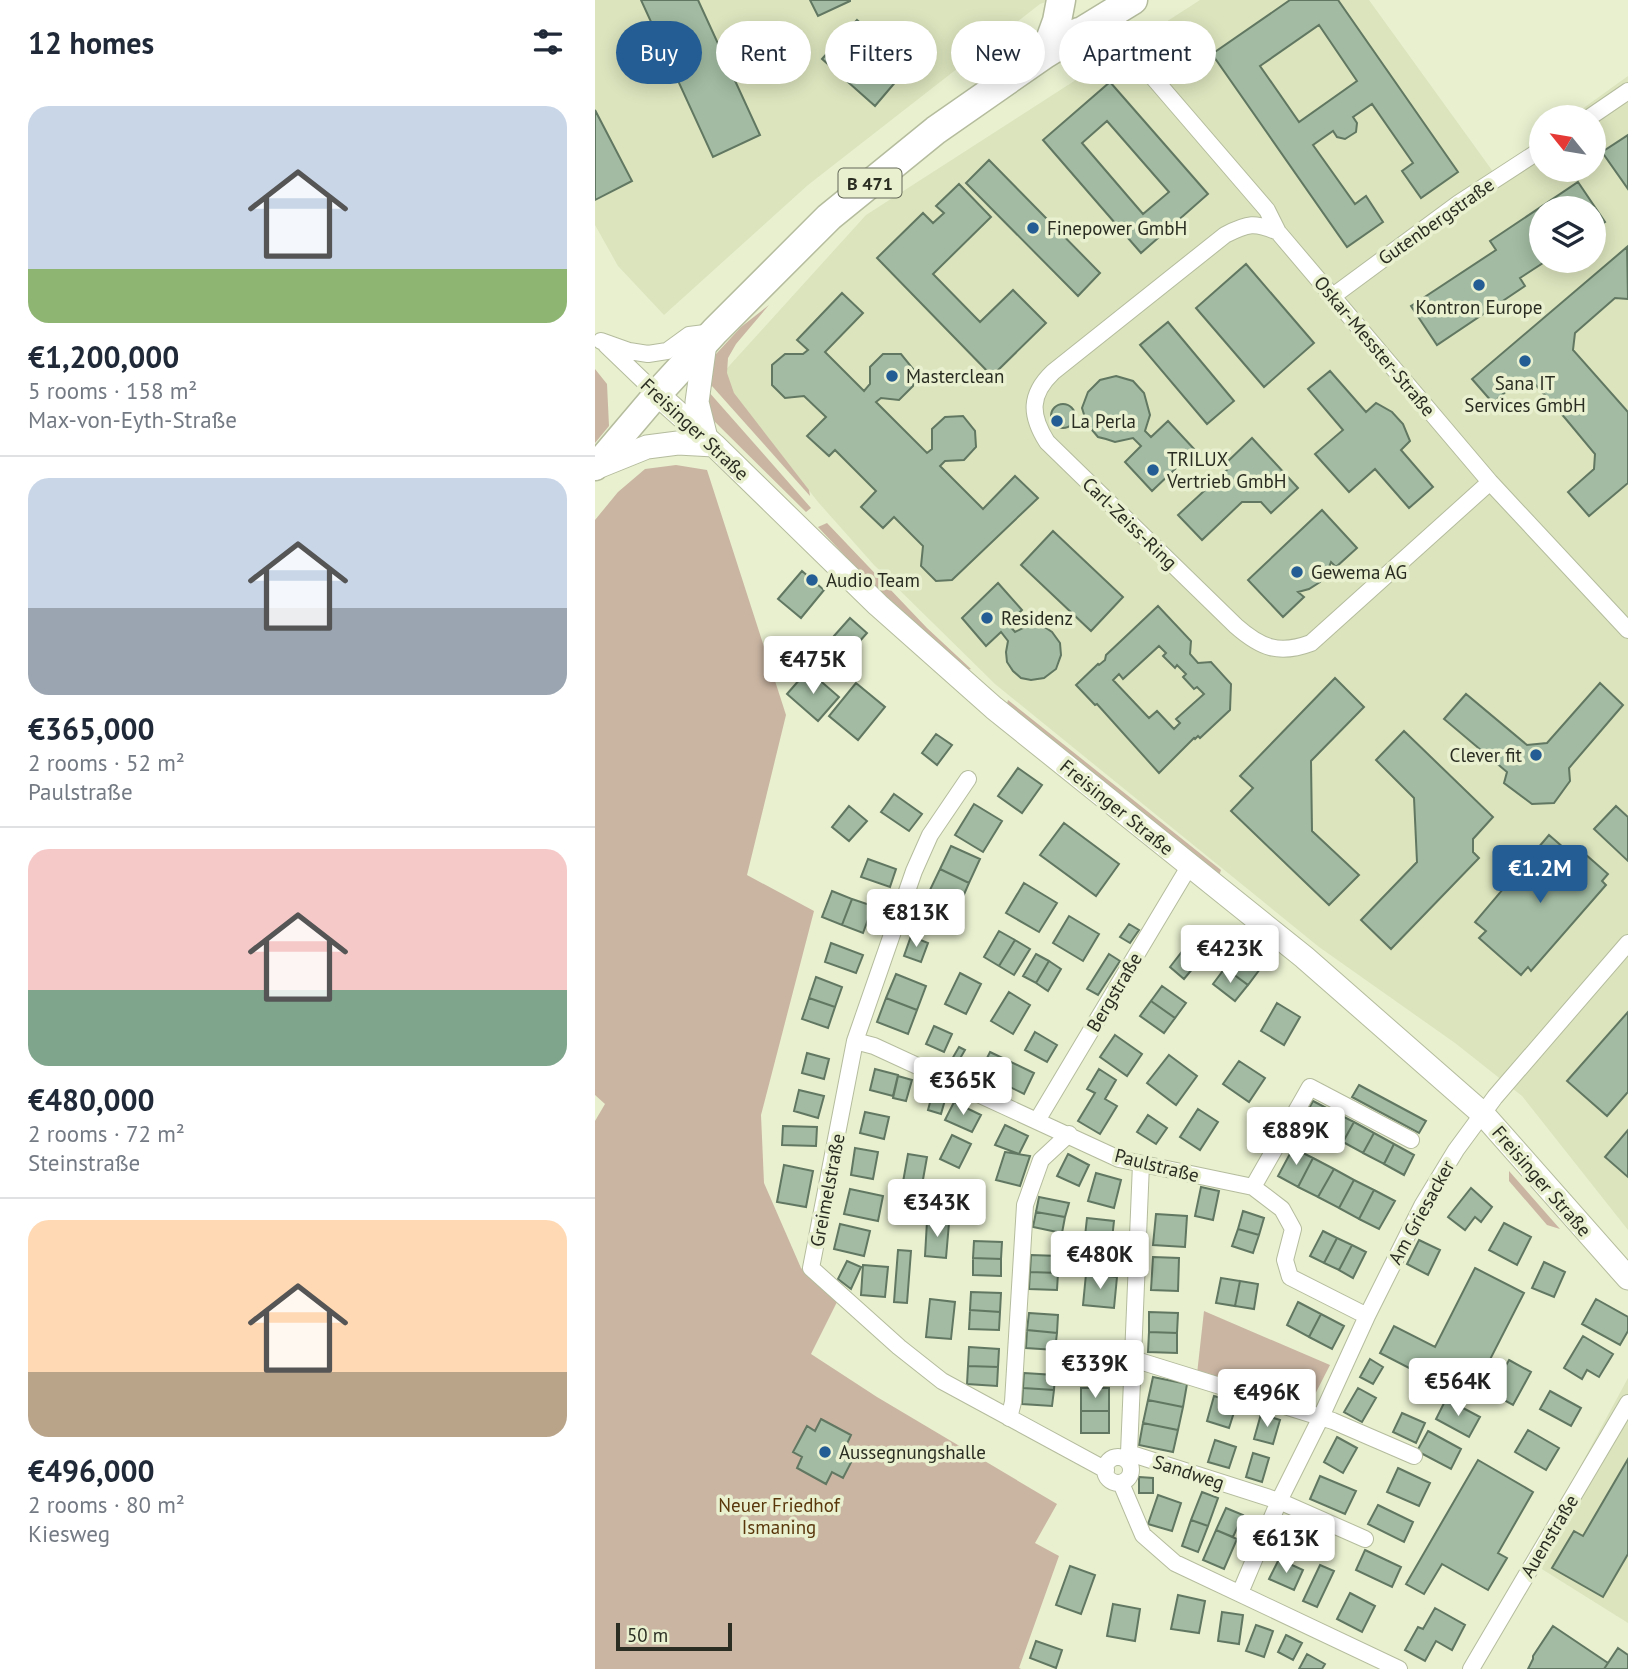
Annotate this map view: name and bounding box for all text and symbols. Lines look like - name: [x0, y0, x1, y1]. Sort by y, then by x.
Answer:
- chip: Buy: [616, 21, 702, 84]
- chip: Rent: [716, 21, 811, 84]
- chip: Filters: [825, 21, 937, 84]
- chip: New: [951, 21, 1045, 84]
- chip: Apartment: [1059, 21, 1216, 84]
- text: 12 homes: [28, 23, 154, 62]
- icon: filters: [529, 23, 567, 61]
- north arrow: [1529, 105, 1607, 182]
- map controls: [1529, 105, 1606, 273]
- icon: home: [235, 151, 361, 277]
- road number: B 471: [839, 168, 901, 198]
- street label: Gutenbergstraße: [1373, 172, 1499, 270]
- button: layers: [1529, 196, 1606, 273]
- place label: Finepower GmbH: [1047, 216, 1187, 240]
- marker: Finepower GmbH: [1025, 220, 1041, 236]
- street label: Oskar-Messter-Straße: [1309, 271, 1441, 421]
- marker: Kontron Europe: [1471, 277, 1487, 293]
- place label: Kontron Europe: [1416, 295, 1542, 319]
- text: €1,200,000: [28, 337, 179, 376]
- marker: Sana IT Services GmbH: [1517, 353, 1533, 369]
- place label: Masterclean: [906, 364, 1004, 388]
- marker: Masterclean: [884, 368, 900, 384]
- place label: Sana IT Services GmbH: [1464, 371, 1586, 417]
- street label: Freisinger Straße: [636, 373, 754, 485]
- text: 5 rooms · 158 m²: [28, 376, 197, 405]
- text: Max-von-Eyth-Straße: [28, 405, 237, 434]
- place label: La Perla: [1071, 409, 1136, 433]
- marker: La Perla: [1049, 413, 1065, 429]
- place label: TRILUX Vertrieb GmbH: [1166, 447, 1286, 493]
- marker: TRILUX Vertrieb GmbH: [1145, 462, 1161, 478]
- street label: Carl-Zeiss-Ring: [1078, 472, 1182, 574]
- icon: home: [235, 523, 361, 649]
- place label: Gewema AG: [1311, 560, 1407, 584]
- marker: Gewema AG: [1289, 564, 1305, 580]
- place label: Audio Team: [826, 568, 920, 592]
- marker: Audio Team: [804, 572, 820, 588]
- place label: Residenz: [1001, 606, 1073, 630]
- marker: Residenz: [979, 610, 995, 626]
- pin: €475K: [764, 636, 862, 696]
- text: €475K: [780, 644, 846, 673]
- text: €365,000: [28, 709, 155, 748]
- place label: Clever fit: [1450, 743, 1523, 767]
- marker: Clever fit: [1528, 747, 1544, 763]
- text: 2 rooms · 52 m²: [28, 748, 185, 777]
- street label: Freisinger Straße: [1055, 754, 1179, 860]
- text: Paulstraße: [28, 777, 133, 806]
- pin: €1.2M: [1491, 846, 1589, 905]
- text: €1.2M: [1508, 853, 1572, 882]
- pin: €813K: [867, 890, 965, 949]
- icon: home: [235, 894, 361, 1020]
- text: €813K: [883, 897, 949, 926]
- pin: €423K: [1181, 926, 1279, 985]
- text: €423K: [1197, 933, 1263, 962]
- street label: Bergstraße: [1081, 948, 1147, 1036]
- pin: €365K: [914, 1058, 1012, 1117]
- text: €365K: [930, 1065, 996, 1094]
- text: €480,000: [28, 1080, 155, 1119]
- pin: €889K: [1247, 1108, 1345, 1167]
- text: €889K: [1263, 1115, 1329, 1144]
- text: 2 rooms · 72 m²: [28, 1119, 185, 1148]
- street label: Freisinger Straße: [1487, 1121, 1597, 1241]
- street label: Greimelstraße: [804, 1131, 850, 1249]
- street label: Paulstraße: [1112, 1143, 1202, 1187]
- text: Steinstraße: [28, 1148, 140, 1177]
- street label: Am Griesacker: [1383, 1155, 1460, 1268]
- pin: €343K: [888, 1180, 986, 1239]
- text: €343K: [904, 1187, 970, 1216]
- pin: €480K: [1051, 1232, 1149, 1291]
- text: €480K: [1067, 1239, 1133, 1268]
- icon: home: [235, 1265, 361, 1391]
- pin: €339K: [1046, 1340, 1144, 1400]
- text: €339K: [1062, 1348, 1128, 1377]
- pin: €564K: [1409, 1358, 1507, 1418]
- text: €564K: [1425, 1366, 1491, 1395]
- pin: €496K: [1218, 1370, 1316, 1429]
- text: €496K: [1234, 1377, 1300, 1406]
- place label: Aussegnungshalle: [839, 1440, 986, 1464]
- marker: Aussegnungshalle: [817, 1444, 833, 1460]
- street label: Sandweg: [1150, 1449, 1228, 1495]
- text: €496,000: [28, 1451, 155, 1490]
- text: 2 rooms · 80 m²: [28, 1490, 185, 1519]
- street label: Auenstraße: [1515, 1490, 1583, 1582]
- park label: Neuer Friedhof Ismaning: [718, 1493, 841, 1539]
- pin: €613K: [1237, 1516, 1335, 1575]
- text: Kiesweg: [28, 1519, 110, 1548]
- text: €613K: [1253, 1523, 1319, 1552]
- scale bar: [616, 1620, 731, 1652]
- text: 50 m: [627, 1623, 668, 1647]

